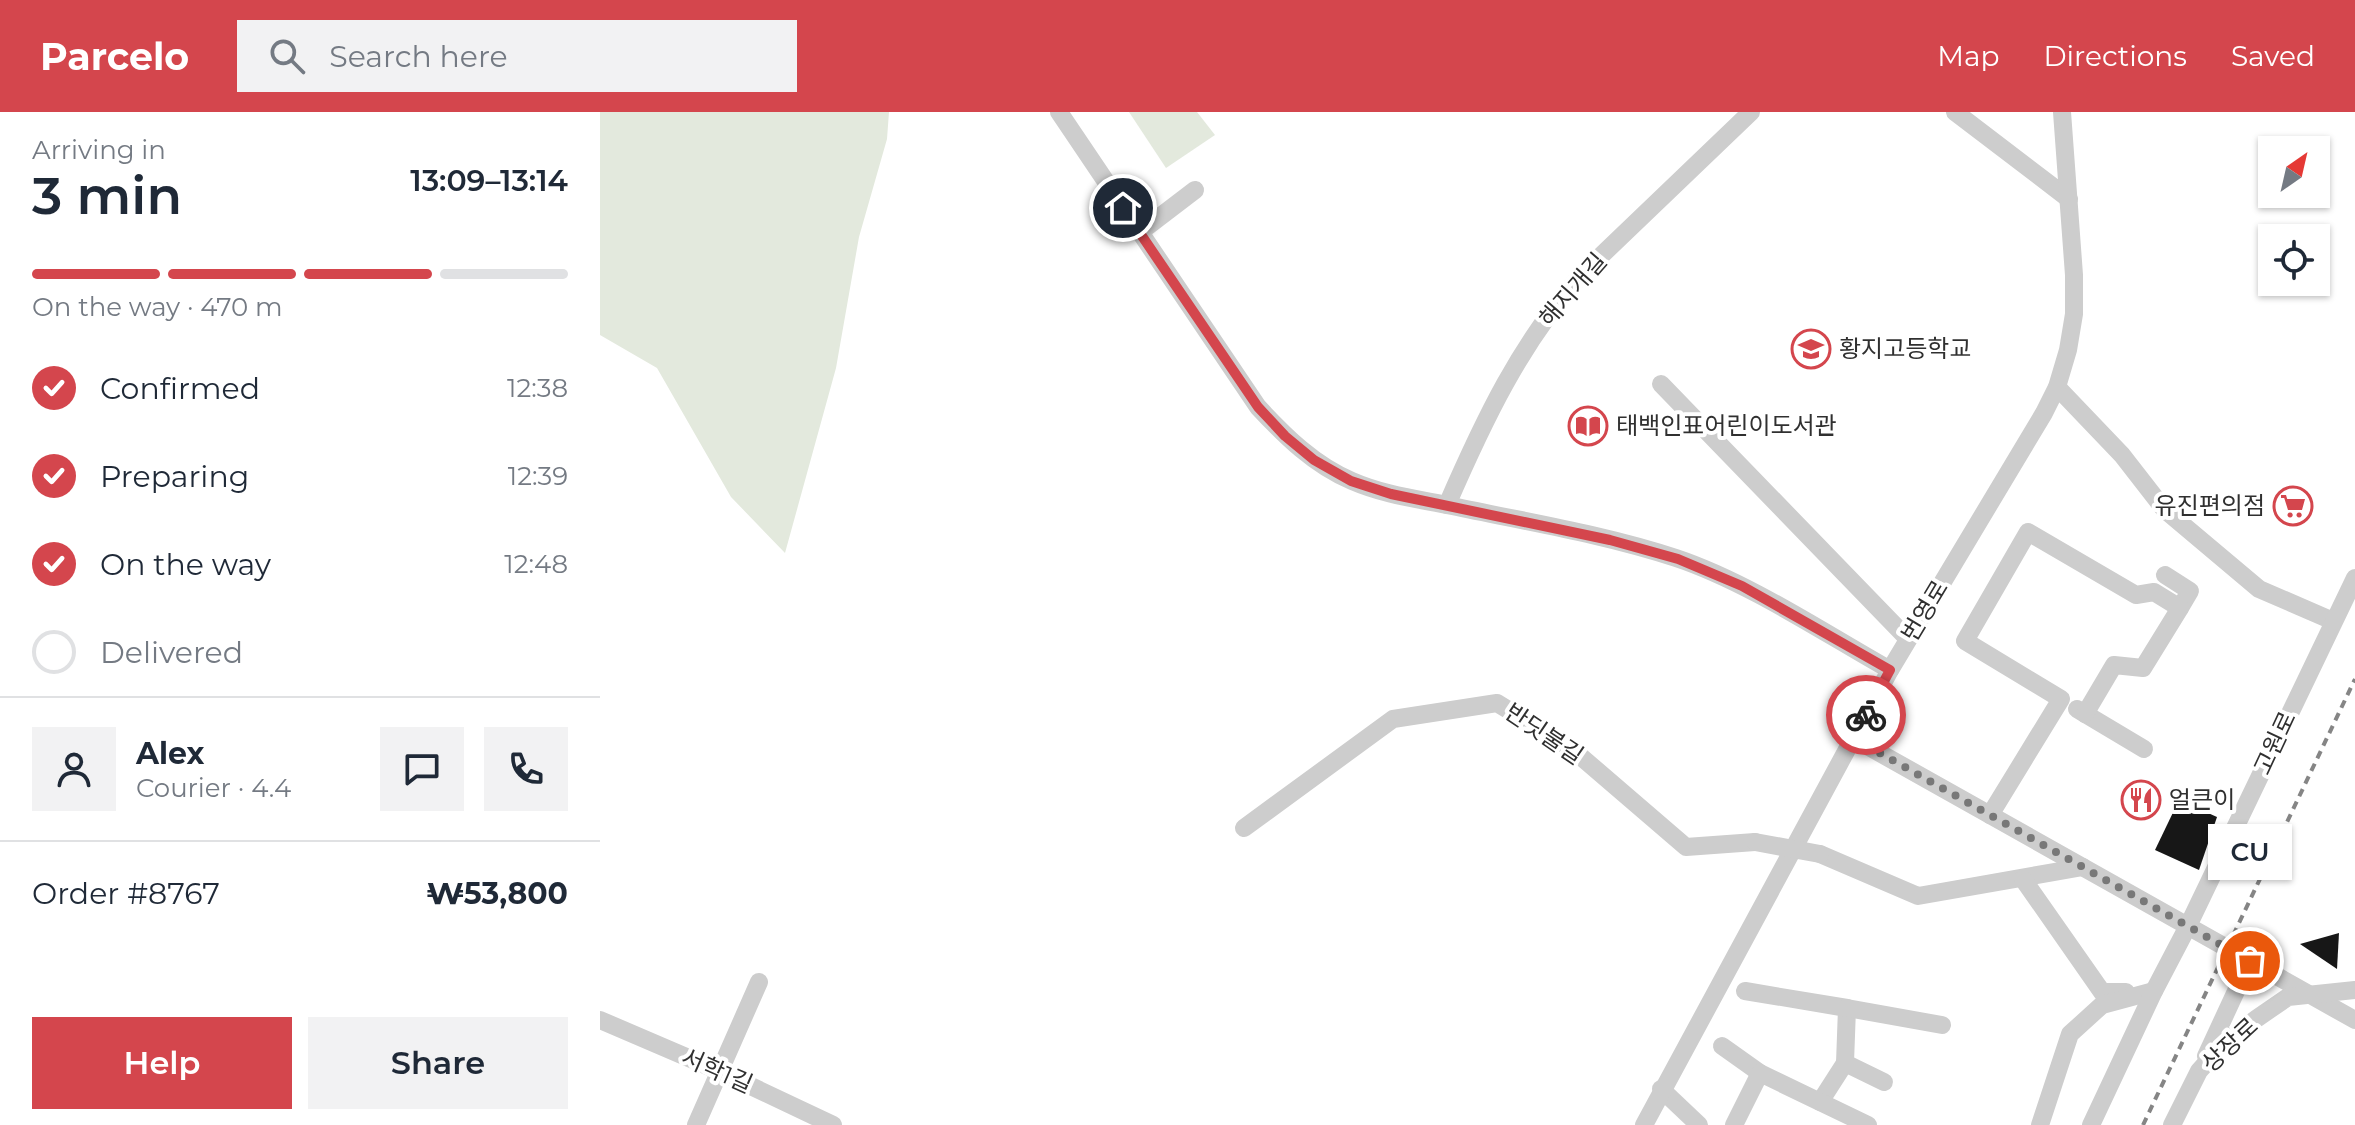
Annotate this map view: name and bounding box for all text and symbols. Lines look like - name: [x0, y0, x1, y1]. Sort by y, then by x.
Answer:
- search box: [237, 20, 797, 92]
- text: Parcelo: [40, 33, 189, 80]
- icon: search: [265, 34, 309, 78]
- text: Search here: [329, 38, 508, 75]
- text: Map: [1937, 39, 1999, 73]
- text: Directions: [2043, 39, 2187, 73]
- text: Saved: [2231, 39, 2315, 73]
- text: Arriving in: [32, 134, 166, 166]
- north arrow: [2258, 136, 2330, 208]
- map controls: [2258, 136, 2330, 296]
- text: 13:09–13:14: [410, 162, 568, 199]
- text: 3 min: [32, 164, 182, 227]
- pin: [1089, 174, 1157, 242]
- icon: home: [1101, 186, 1145, 230]
- button: locate: [2258, 224, 2330, 296]
- street label: 해지개길: [1533, 247, 1613, 333]
- text: On the way · 470 m: [32, 291, 283, 323]
- school or university icon: 황지고등학교: [1790, 328, 1832, 370]
- place label: 황지고등학교: [1839, 334, 1971, 363]
- icon: check: [32, 366, 76, 410]
- text: Confirmed: [100, 370, 260, 407]
- text: 12:38: [507, 372, 568, 404]
- library icon: 태백인표어린이도서관: [1567, 405, 1609, 447]
- place label: 태백인표어린이도서관: [1616, 411, 1837, 440]
- icon: check: [32, 454, 76, 498]
- text: Preparing: [100, 458, 249, 495]
- text: 12:39: [508, 460, 568, 492]
- supermarket icon: 유진편의점: [2272, 485, 2314, 527]
- place label: 유진편의점: [2155, 491, 2265, 520]
- icon: check: [32, 542, 76, 586]
- text: On the way: [100, 546, 271, 583]
- text: 12:48: [504, 548, 568, 580]
- street label: 번영로: [1895, 575, 1954, 647]
- text: Delivered: [100, 634, 243, 671]
- courier: [1826, 675, 1906, 755]
- icon: bike: [1844, 693, 1888, 737]
- street label: 반딧불길: [1500, 697, 1589, 770]
- street label: 고원로: [2247, 707, 2302, 779]
- button: person: [32, 727, 116, 811]
- button: chat: [380, 727, 464, 811]
- button: phone: [484, 727, 568, 811]
- text: Alex: [136, 735, 204, 772]
- text: Courier · 4.4: [136, 772, 291, 804]
- restaurant icon: 얼큰이: [2120, 779, 2162, 821]
- place label: 얼큰이: [2169, 785, 2235, 814]
- callout: CU: [2208, 825, 2292, 881]
- text: CU: [2230, 836, 2270, 868]
- text: Order #8767: [32, 875, 220, 912]
- text: ₩53,800: [426, 875, 568, 912]
- pin: [2216, 927, 2284, 995]
- icon: bag: [2228, 939, 2272, 983]
- street label: 상장로: [2196, 1011, 2264, 1078]
- button: Help: [32, 1017, 292, 1109]
- button: Share: [308, 1017, 568, 1109]
- street label: 서학1길: [677, 1042, 757, 1099]

